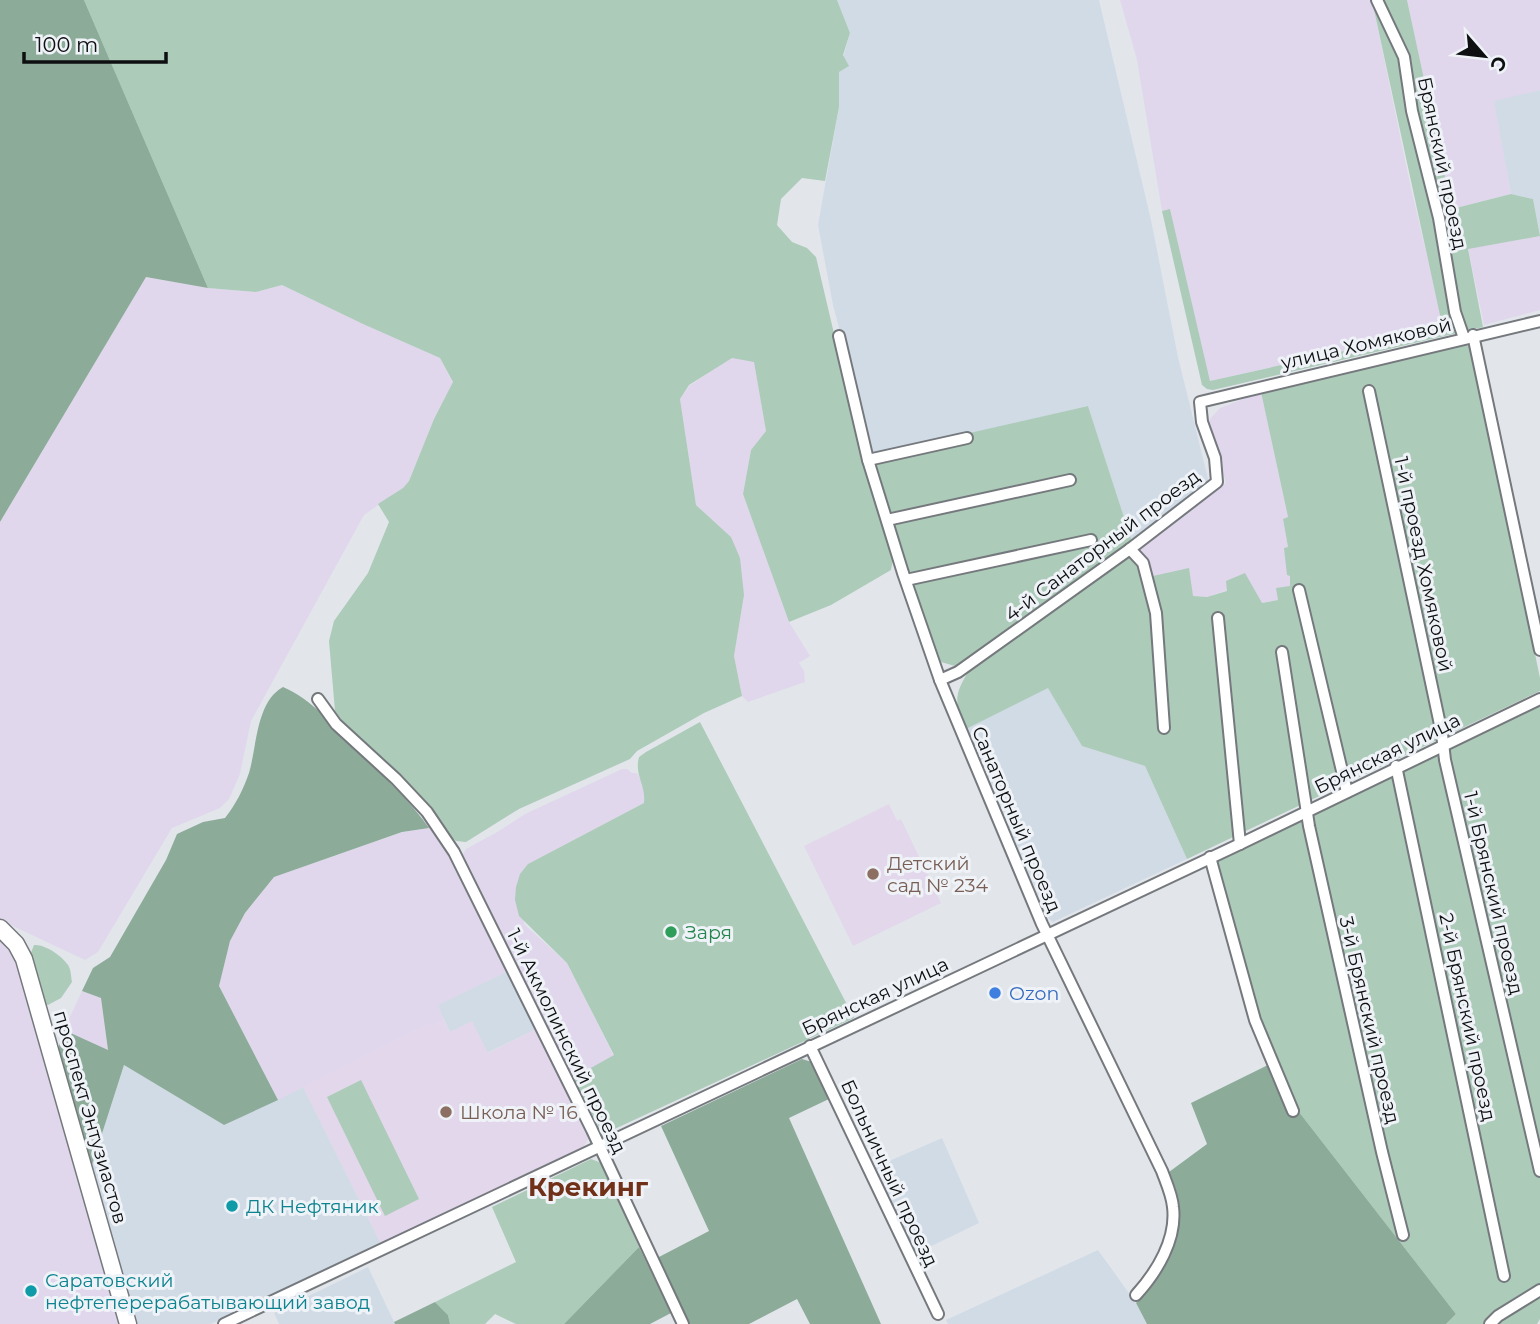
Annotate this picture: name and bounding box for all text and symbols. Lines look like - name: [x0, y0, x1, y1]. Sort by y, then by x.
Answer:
- scale bar: [24, 21, 166, 65]
- north arrow: [1449, 21, 1519, 91]
- text: 100 m: [35, 32, 98, 57]
- text: С: [1485, 52, 1512, 75]
- street label: Брянский проезд: [1413, 75, 1472, 252]
- street label: улица Хомяковой: [1278, 313, 1454, 375]
- street label: 1-й проезд Хомяковой: [1389, 454, 1458, 674]
- street label: 4-й Санаторный проезд: [1000, 465, 1204, 626]
- street label: Брянская улица: [1311, 708, 1464, 799]
- street label: Санаторный проезд: [967, 723, 1066, 916]
- street label: 1-й Брянский проезд: [1459, 789, 1528, 997]
- place label: Детский сад № 234: [887, 852, 988, 897]
- marker: Детский сад № 234: [865, 866, 881, 882]
- street label: 2-й Брянский проезд: [1434, 911, 1501, 1123]
- street label: 3-й Брянский проезд: [1334, 914, 1405, 1126]
- place label: Заря: [685, 921, 732, 944]
- marker: Заря: [663, 924, 679, 940]
- street label: 1-й Акмолинский проезд: [502, 925, 631, 1157]
- street label: Брянская улица: [798, 952, 952, 1041]
- place label: Ozon: [1009, 982, 1059, 1005]
- marker: Ozon: [987, 985, 1003, 1001]
- street label: проспект Энтузиастов: [49, 1008, 132, 1226]
- street label: Больничный проезд: [836, 1076, 943, 1270]
- place label: Школа № 16: [460, 1101, 578, 1124]
- marker: Школа № 16: [438, 1104, 454, 1120]
- district label: Крекинг: [528, 1171, 649, 1203]
- place label: ДК Нефтяник: [246, 1195, 379, 1218]
- marker: ДК Нефтяник: [224, 1198, 240, 1214]
- place label: Саратовский нефтеперерабатывающий завод: [45, 1269, 370, 1314]
- marker: Саратовский нефтеперерабатывающий завод: [23, 1283, 39, 1299]

